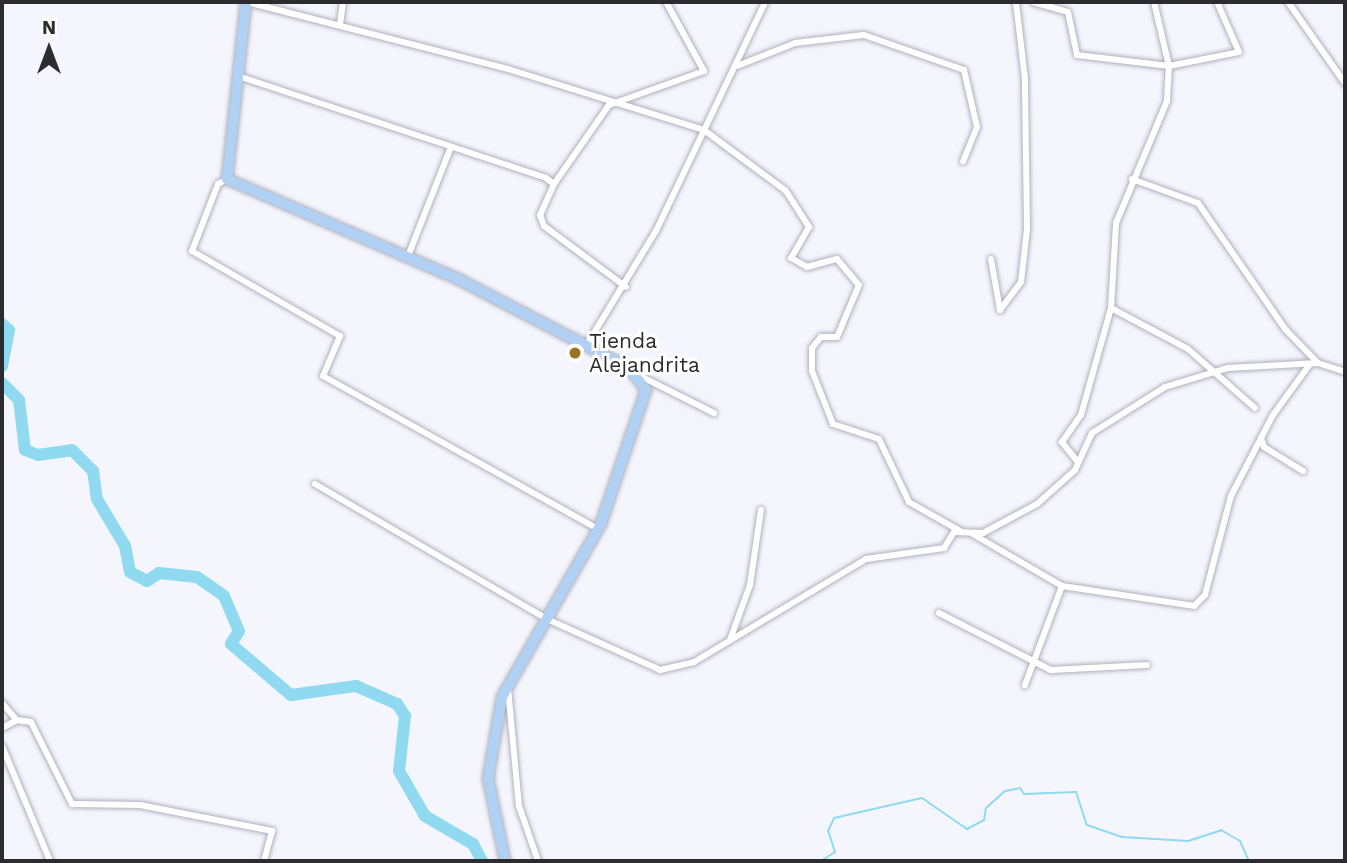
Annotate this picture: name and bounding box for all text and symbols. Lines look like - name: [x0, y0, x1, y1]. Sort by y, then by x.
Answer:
- north arrow: [14, 14, 84, 84]
- text: N: [42, 16, 56, 39]
- place label: Tienda Alejandrita: [589, 328, 700, 378]
- marker: Tienda Alejandrita: [567, 345, 583, 361]

